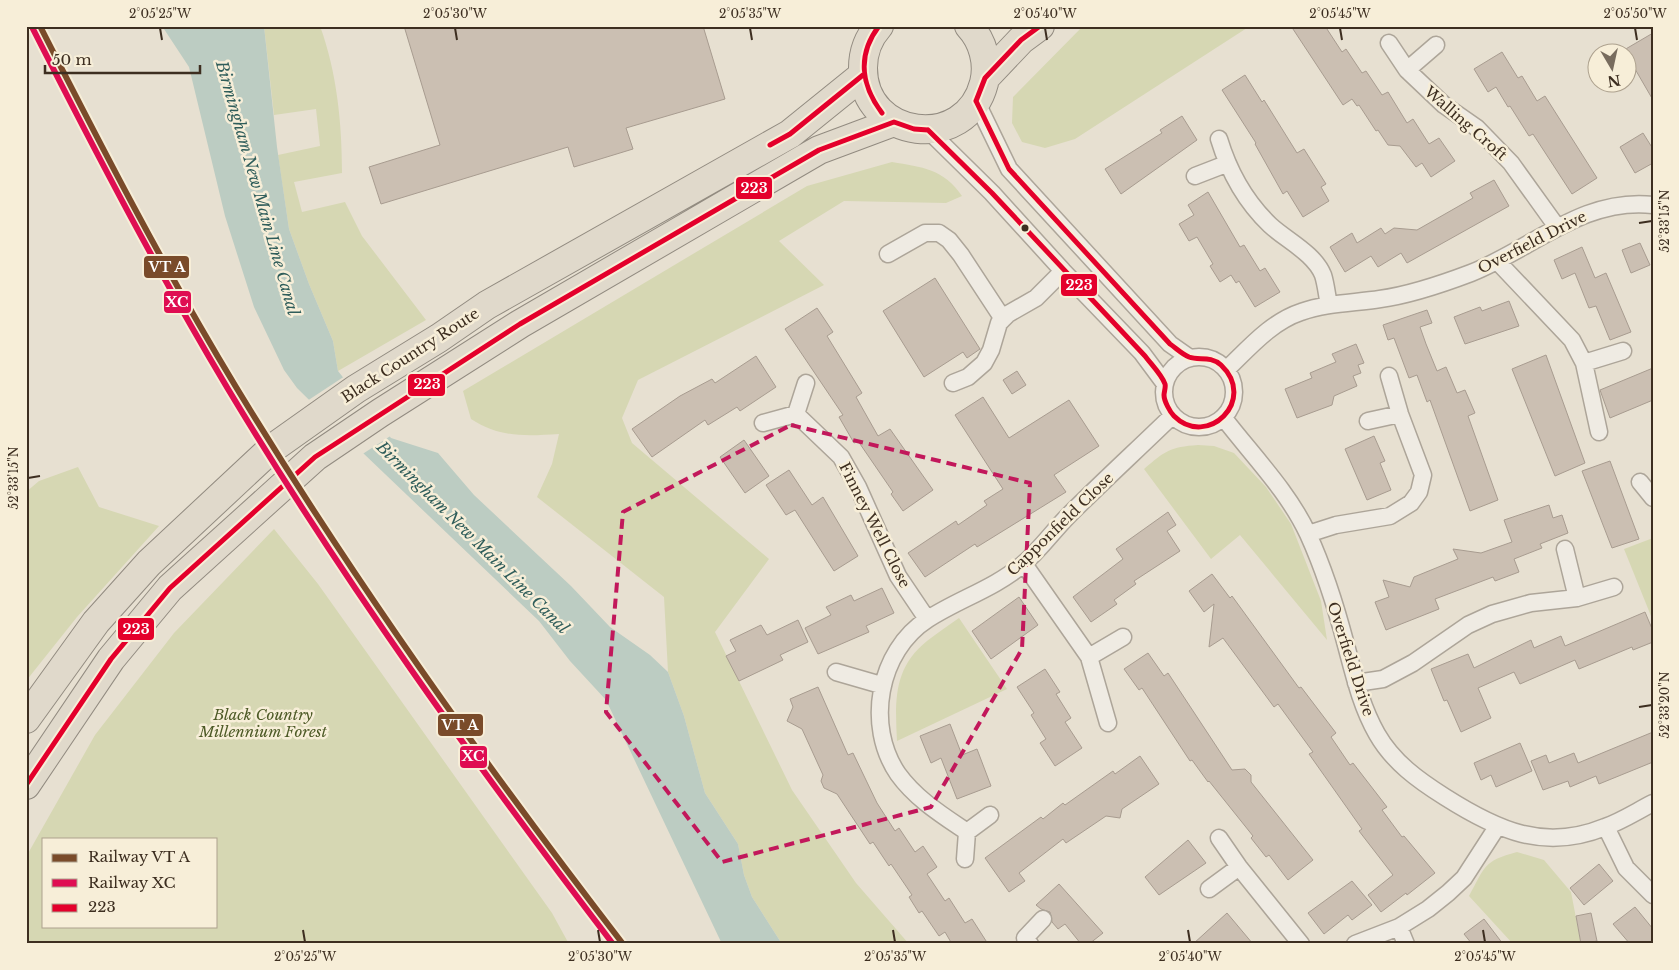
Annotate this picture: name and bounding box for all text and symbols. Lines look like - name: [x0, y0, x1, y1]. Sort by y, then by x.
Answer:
- text: 2°05'25"W: [129, 6, 192, 21]
- text: 2°05'30"W: [423, 6, 488, 21]
- text: 2°05'35"W: [719, 6, 782, 21]
- text: 2°05'40"W: [1013, 6, 1077, 21]
- text: 2°05'45"W: [1309, 6, 1372, 21]
- text: 2°05'50"W: [1603, 6, 1667, 21]
- scale bar: [45, 42, 200, 74]
- north arrow: [1586, 42, 1636, 92]
- text: 50 m: [52, 50, 92, 69]
- water label: Birmingham New Main Line Canal: [212, 57, 304, 319]
- text: N: [1606, 71, 1622, 91]
- street label: Walling Croft: [1420, 81, 1512, 164]
- line badge: 223: [735, 176, 773, 200]
- text: 223: [740, 179, 768, 197]
- text: 52°33'15"N: [1657, 189, 1672, 253]
- street label: Overfield Drive: [1475, 206, 1589, 278]
- unlabelled marker: [1020, 223, 1030, 233]
- line badge: VT A: [143, 255, 190, 279]
- text: VT A: [147, 258, 186, 276]
- line badge: 223: [1060, 273, 1098, 297]
- text: 223: [1065, 276, 1093, 294]
- line badge: XC: [163, 290, 192, 314]
- text: XC: [165, 293, 188, 311]
- street label: Black Country Route: [338, 303, 482, 407]
- line badge: 223: [407, 373, 446, 397]
- text: 223: [413, 375, 441, 393]
- water label: Birmingham New Main Line Canal: [372, 436, 574, 638]
- text: 52°33'15"N: [6, 446, 21, 510]
- street label: Finney Well Close: [835, 459, 915, 591]
- street label: Capponfield Close: [1003, 468, 1117, 580]
- street label: Overfield Drive: [1324, 599, 1378, 719]
- line badge: 223: [117, 617, 155, 641]
- text: 223: [122, 620, 150, 638]
- text: 52°33'20"N: [1657, 671, 1672, 738]
- park label: Black Country Millennium Forest: [198, 705, 327, 741]
- line badge: VT A: [437, 713, 484, 737]
- text: VT A: [440, 716, 479, 734]
- line badge: XC: [459, 745, 488, 769]
- text: XC: [461, 747, 484, 765]
- legend: [42, 838, 218, 928]
- text: Railway VT A: [88, 847, 191, 866]
- text: Railway XC: [88, 873, 176, 892]
- text: 223: [88, 897, 116, 916]
- text: 2°05'25"W: [274, 949, 337, 964]
- text: 2°05'30"W: [568, 949, 633, 964]
- text: 2°05'35"W: [864, 949, 927, 964]
- text: 2°05'40"W: [1158, 949, 1222, 964]
- text: 2°05'45"W: [1454, 949, 1517, 964]

